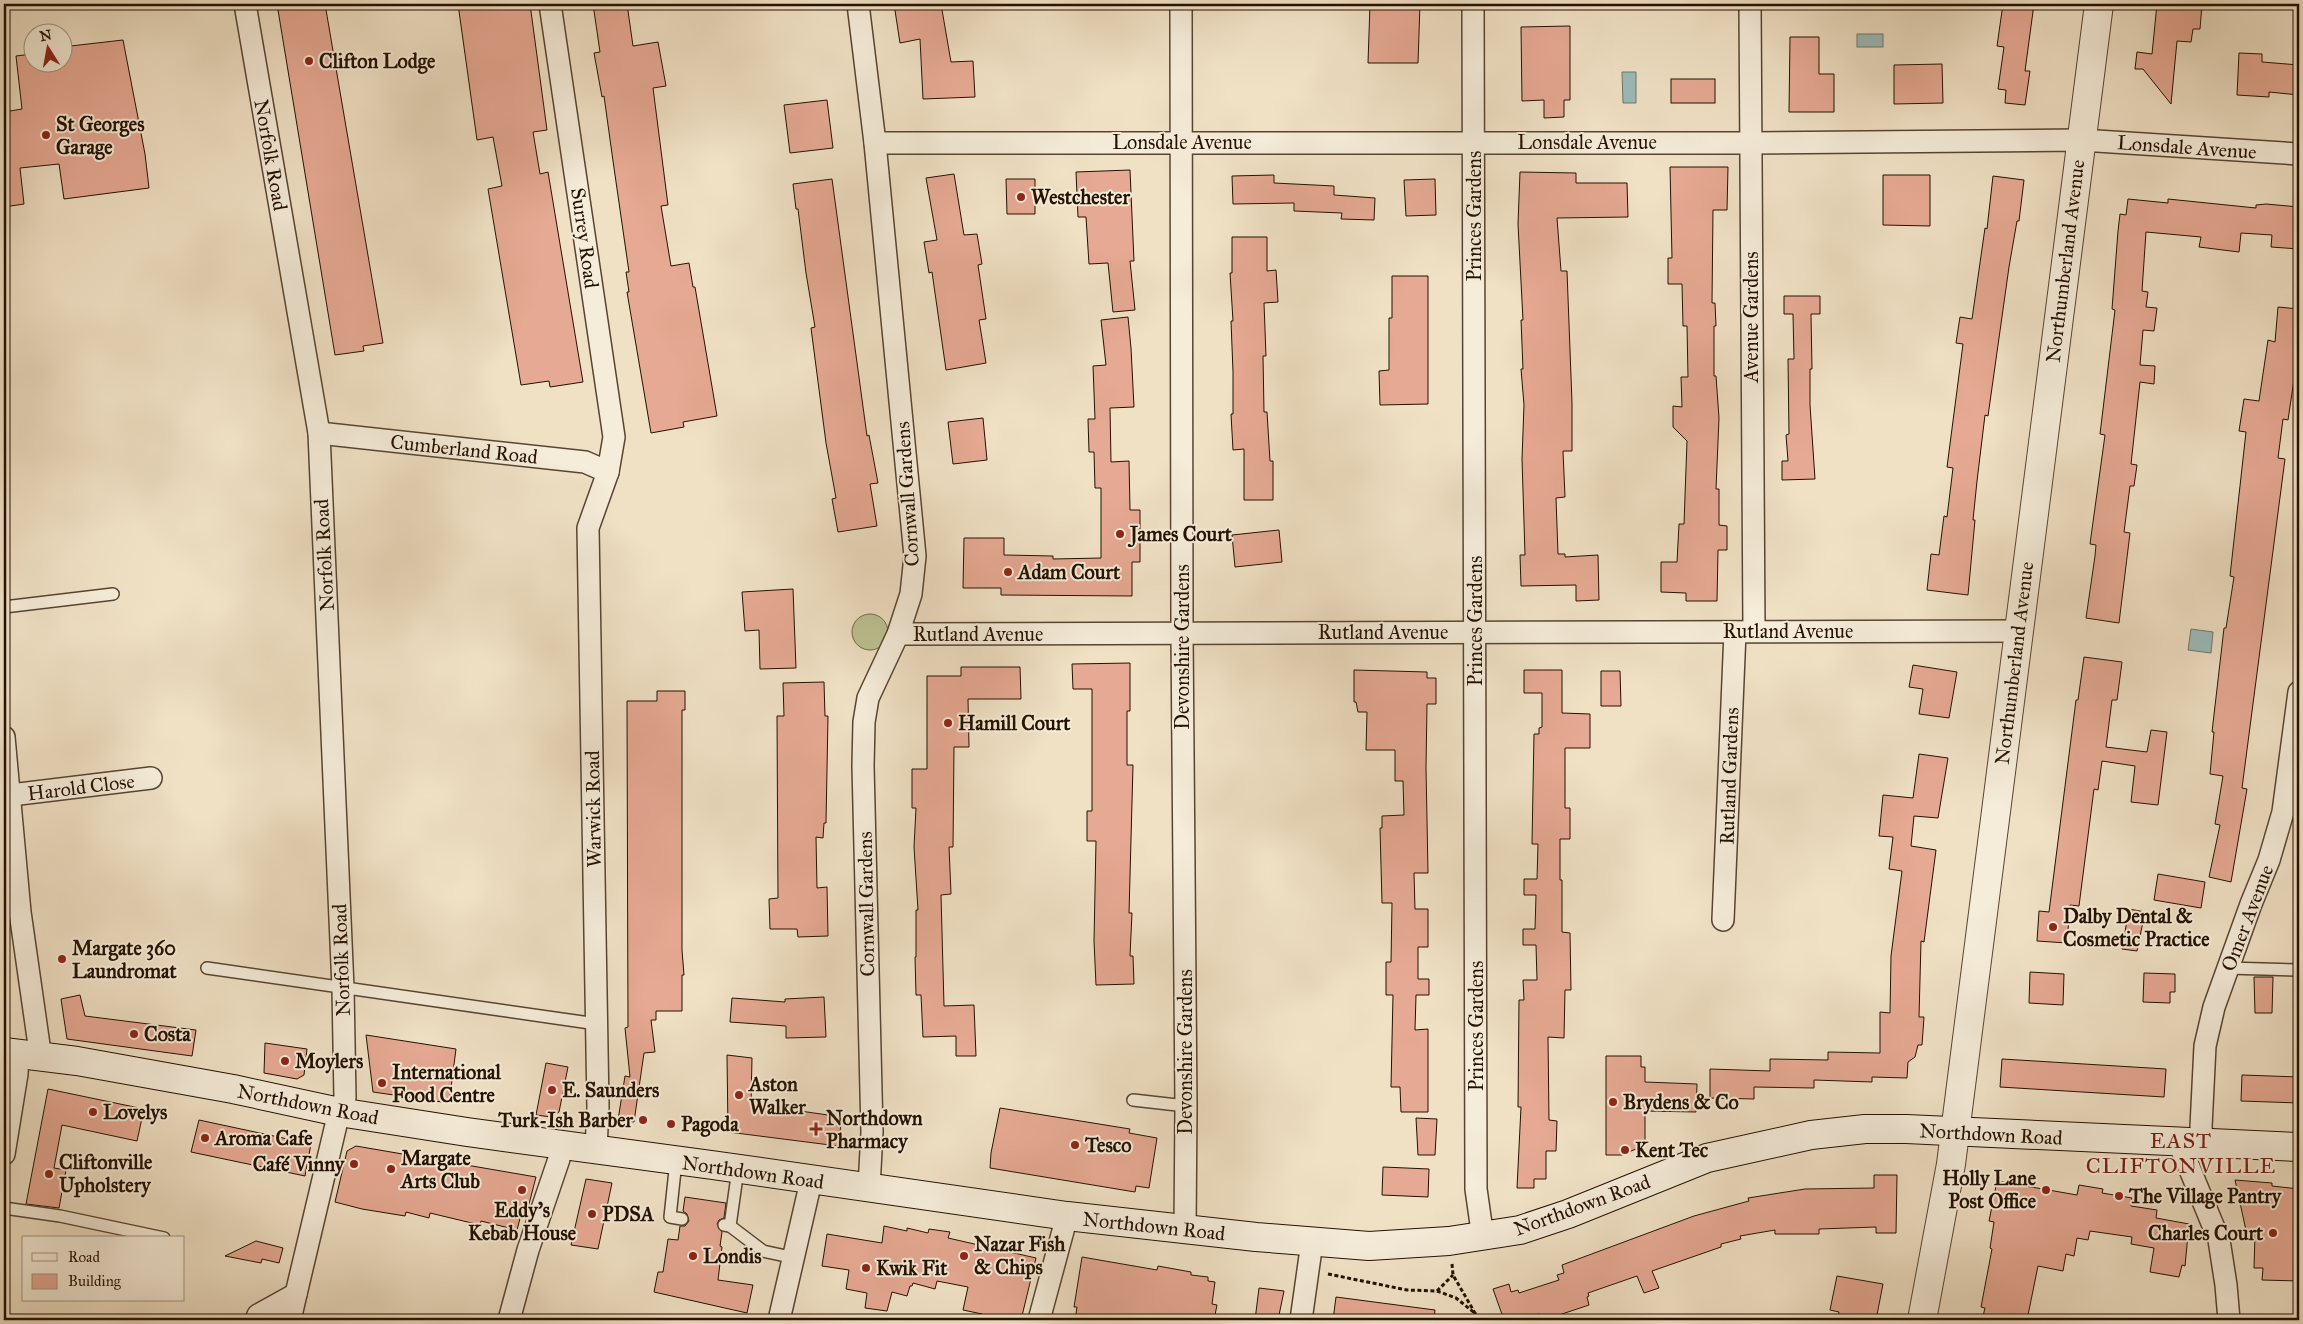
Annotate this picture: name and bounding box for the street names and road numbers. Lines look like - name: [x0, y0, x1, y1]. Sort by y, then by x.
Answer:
- street label: Norfolk Road: [249, 97, 293, 213]
- street label: Lonsdale Avenue: [1112, 130, 1252, 154]
- street label: Lonsdale Avenue: [1517, 130, 1657, 154]
- street label: Lonsdale Avenue: [2117, 130, 2257, 164]
- street label: Princes Gardens: [1462, 151, 1486, 281]
- street label: Northumberland Avenue: [2041, 158, 2089, 364]
- street label: Surrey Road: [566, 186, 604, 290]
- street label: Avenue Gardens: [1739, 251, 1763, 384]
- street label: Cornwall Gardens: [890, 421, 924, 567]
- street label: Cumberland Road: [389, 429, 539, 469]
- street label: Norfolk Road: [309, 498, 339, 612]
- street label: Princes Gardens: [1463, 556, 1487, 686]
- street label: Northumberland Avenue: [1990, 560, 2038, 766]
- street label: Devonshire Gardens: [1170, 564, 1194, 730]
- street label: Rutland Avenue: [1723, 619, 1853, 643]
- street label: Rutland Avenue: [1318, 620, 1448, 644]
- street label: Rutland Avenue: [913, 622, 1043, 646]
- street label: Rutland Gardens: [1715, 707, 1743, 845]
- street label: Warwick Road: [580, 750, 606, 868]
- street label: Harold Close: [26, 769, 136, 805]
- street label: Cornwall Gardens: [853, 831, 879, 977]
- street label: Omer Avenue: [2216, 861, 2278, 975]
- street label: Norfolk Road: [327, 903, 355, 1017]
- street label: Princes Gardens: [1464, 961, 1488, 1091]
- street label: Devonshire Gardens: [1173, 969, 1197, 1135]
- street label: Northdown Road: [235, 1079, 381, 1129]
- street label: Northdown Road: [1919, 1118, 2063, 1150]
- street label: Northdown Road: [680, 1150, 826, 1194]
- street label: Northdown Road: [1510, 1169, 1654, 1241]
- street label: Northdown Road: [1081, 1207, 1227, 1245]

